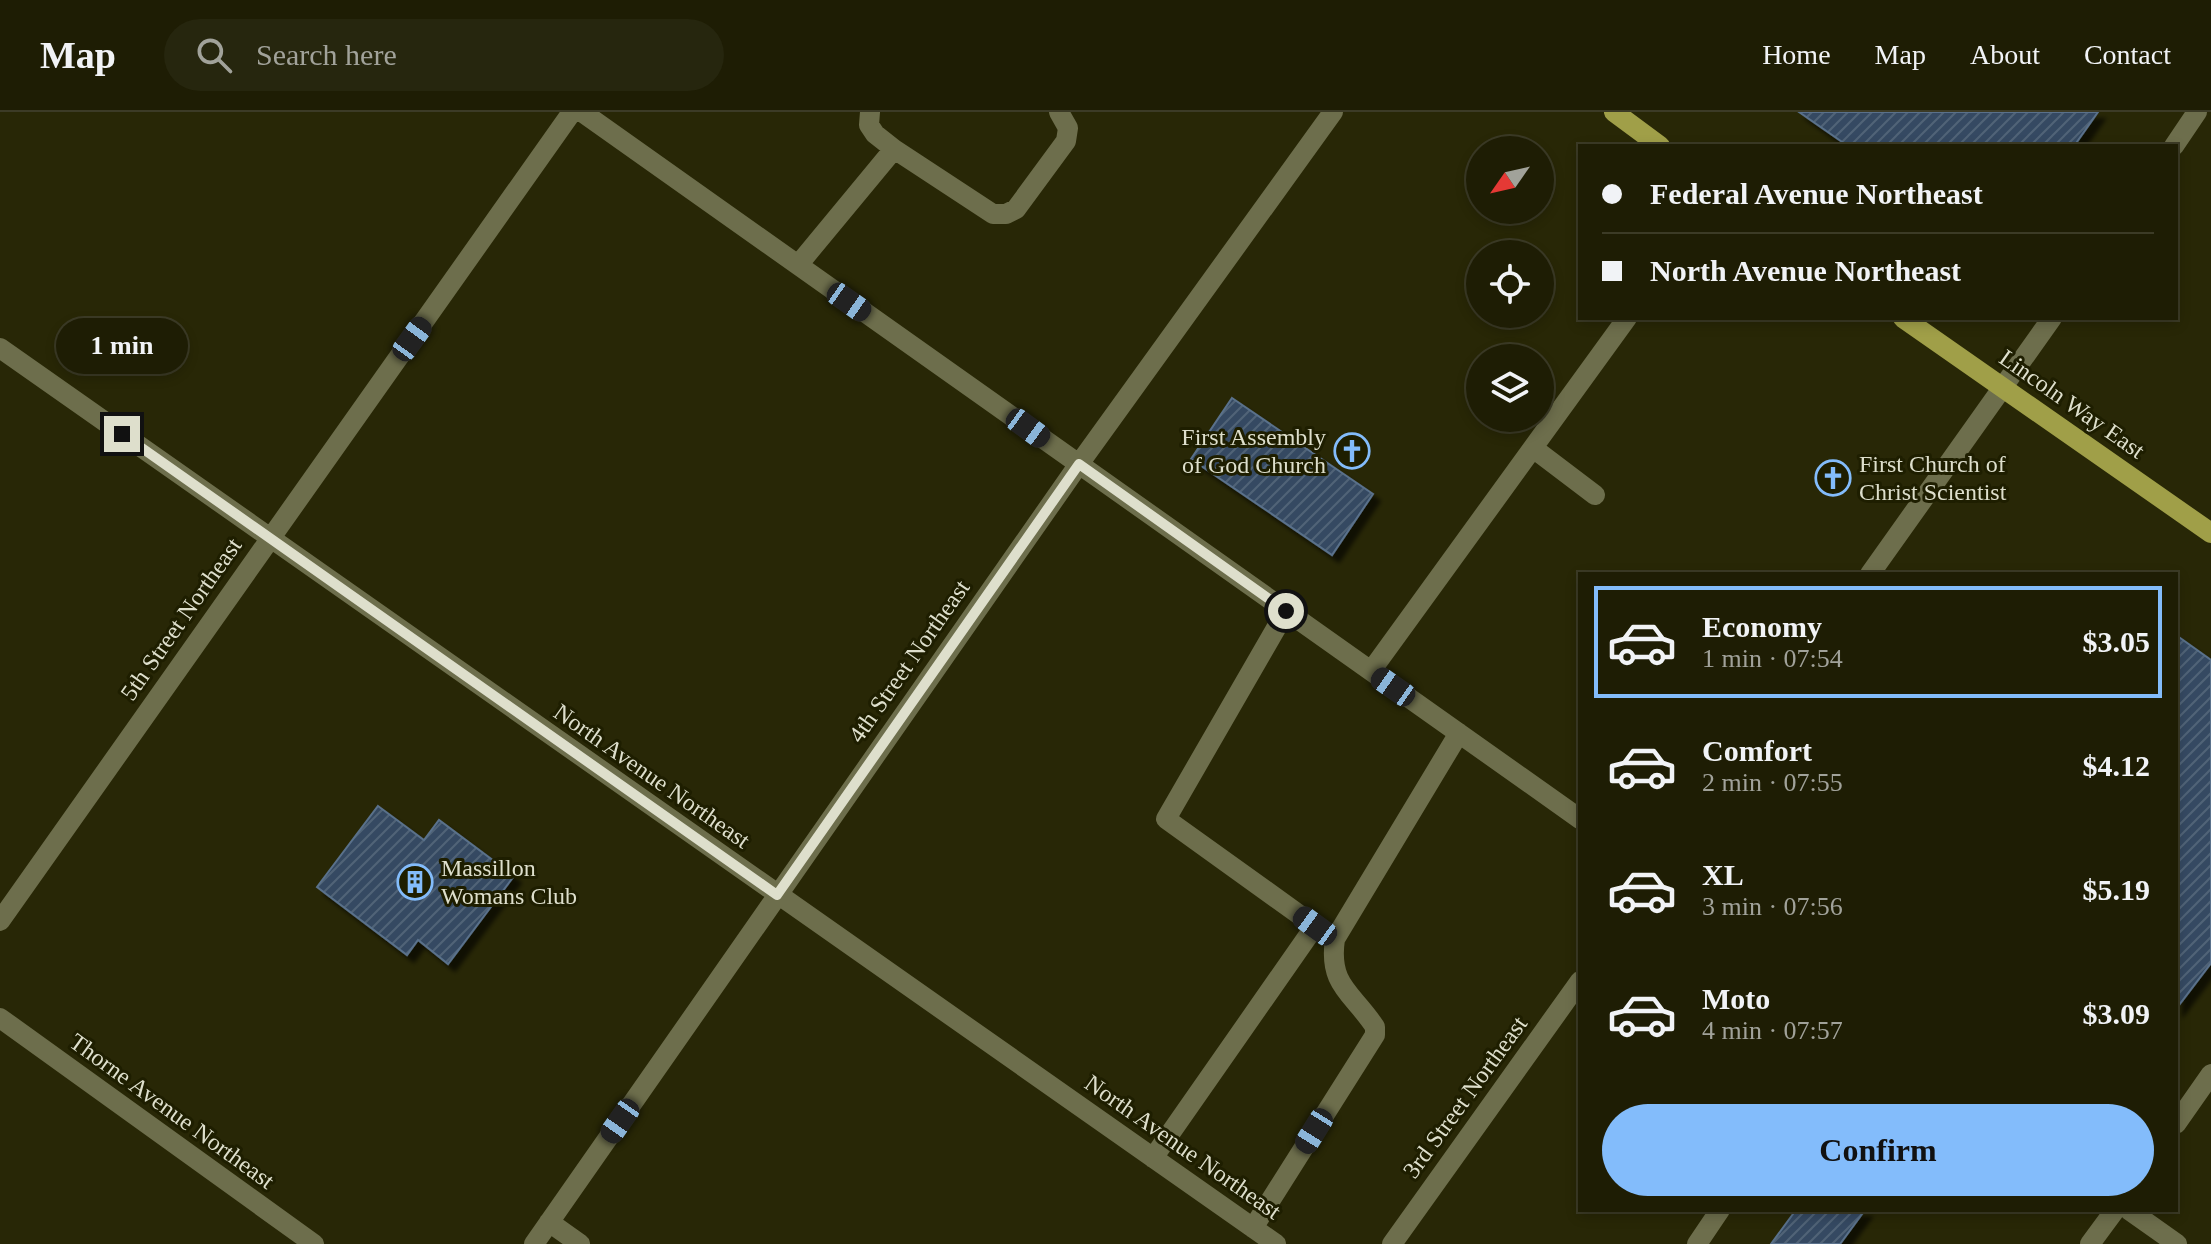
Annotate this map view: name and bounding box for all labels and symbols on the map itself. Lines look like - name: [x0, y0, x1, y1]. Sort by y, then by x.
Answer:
- north arrow: [1466, 136, 1554, 224]
- car: [822, 278, 876, 326]
- car: [388, 313, 436, 365]
- callout: 1 min: [56, 318, 188, 374]
- street label: Lincoln Way East: [1995, 344, 2150, 464]
- car: [1002, 404, 1054, 452]
- route end: [104, 416, 140, 452]
- place label: First Assembly of God Church: [1181, 424, 1326, 478]
- church icon: First Assembly of God Church: [1333, 432, 1371, 470]
- place label: First Church of Christ Scientist: [1859, 451, 2007, 505]
- church icon: First Church of Christ Scientist: [1814, 459, 1852, 497]
- street label: 5th Street Northeast: [115, 533, 247, 705]
- street label: 4th Street Northeast: [843, 575, 975, 747]
- route start: [1268, 593, 1304, 629]
- car: [1366, 663, 1420, 711]
- street label: North Avenue Northeast: [549, 699, 755, 854]
- place label: Massillon Womans Club: [441, 855, 577, 909]
- building icon: Massillon Womans Club: [396, 863, 434, 901]
- car: [1289, 902, 1341, 950]
- street label: 3rd Street Northeast: [1398, 1011, 1533, 1183]
- street label: Thorne Avenue Northeast: [65, 1028, 279, 1194]
- street label: North Avenue Northeast: [1080, 1070, 1286, 1225]
- car: [596, 1094, 644, 1148]
- car: [1291, 1104, 1337, 1158]

